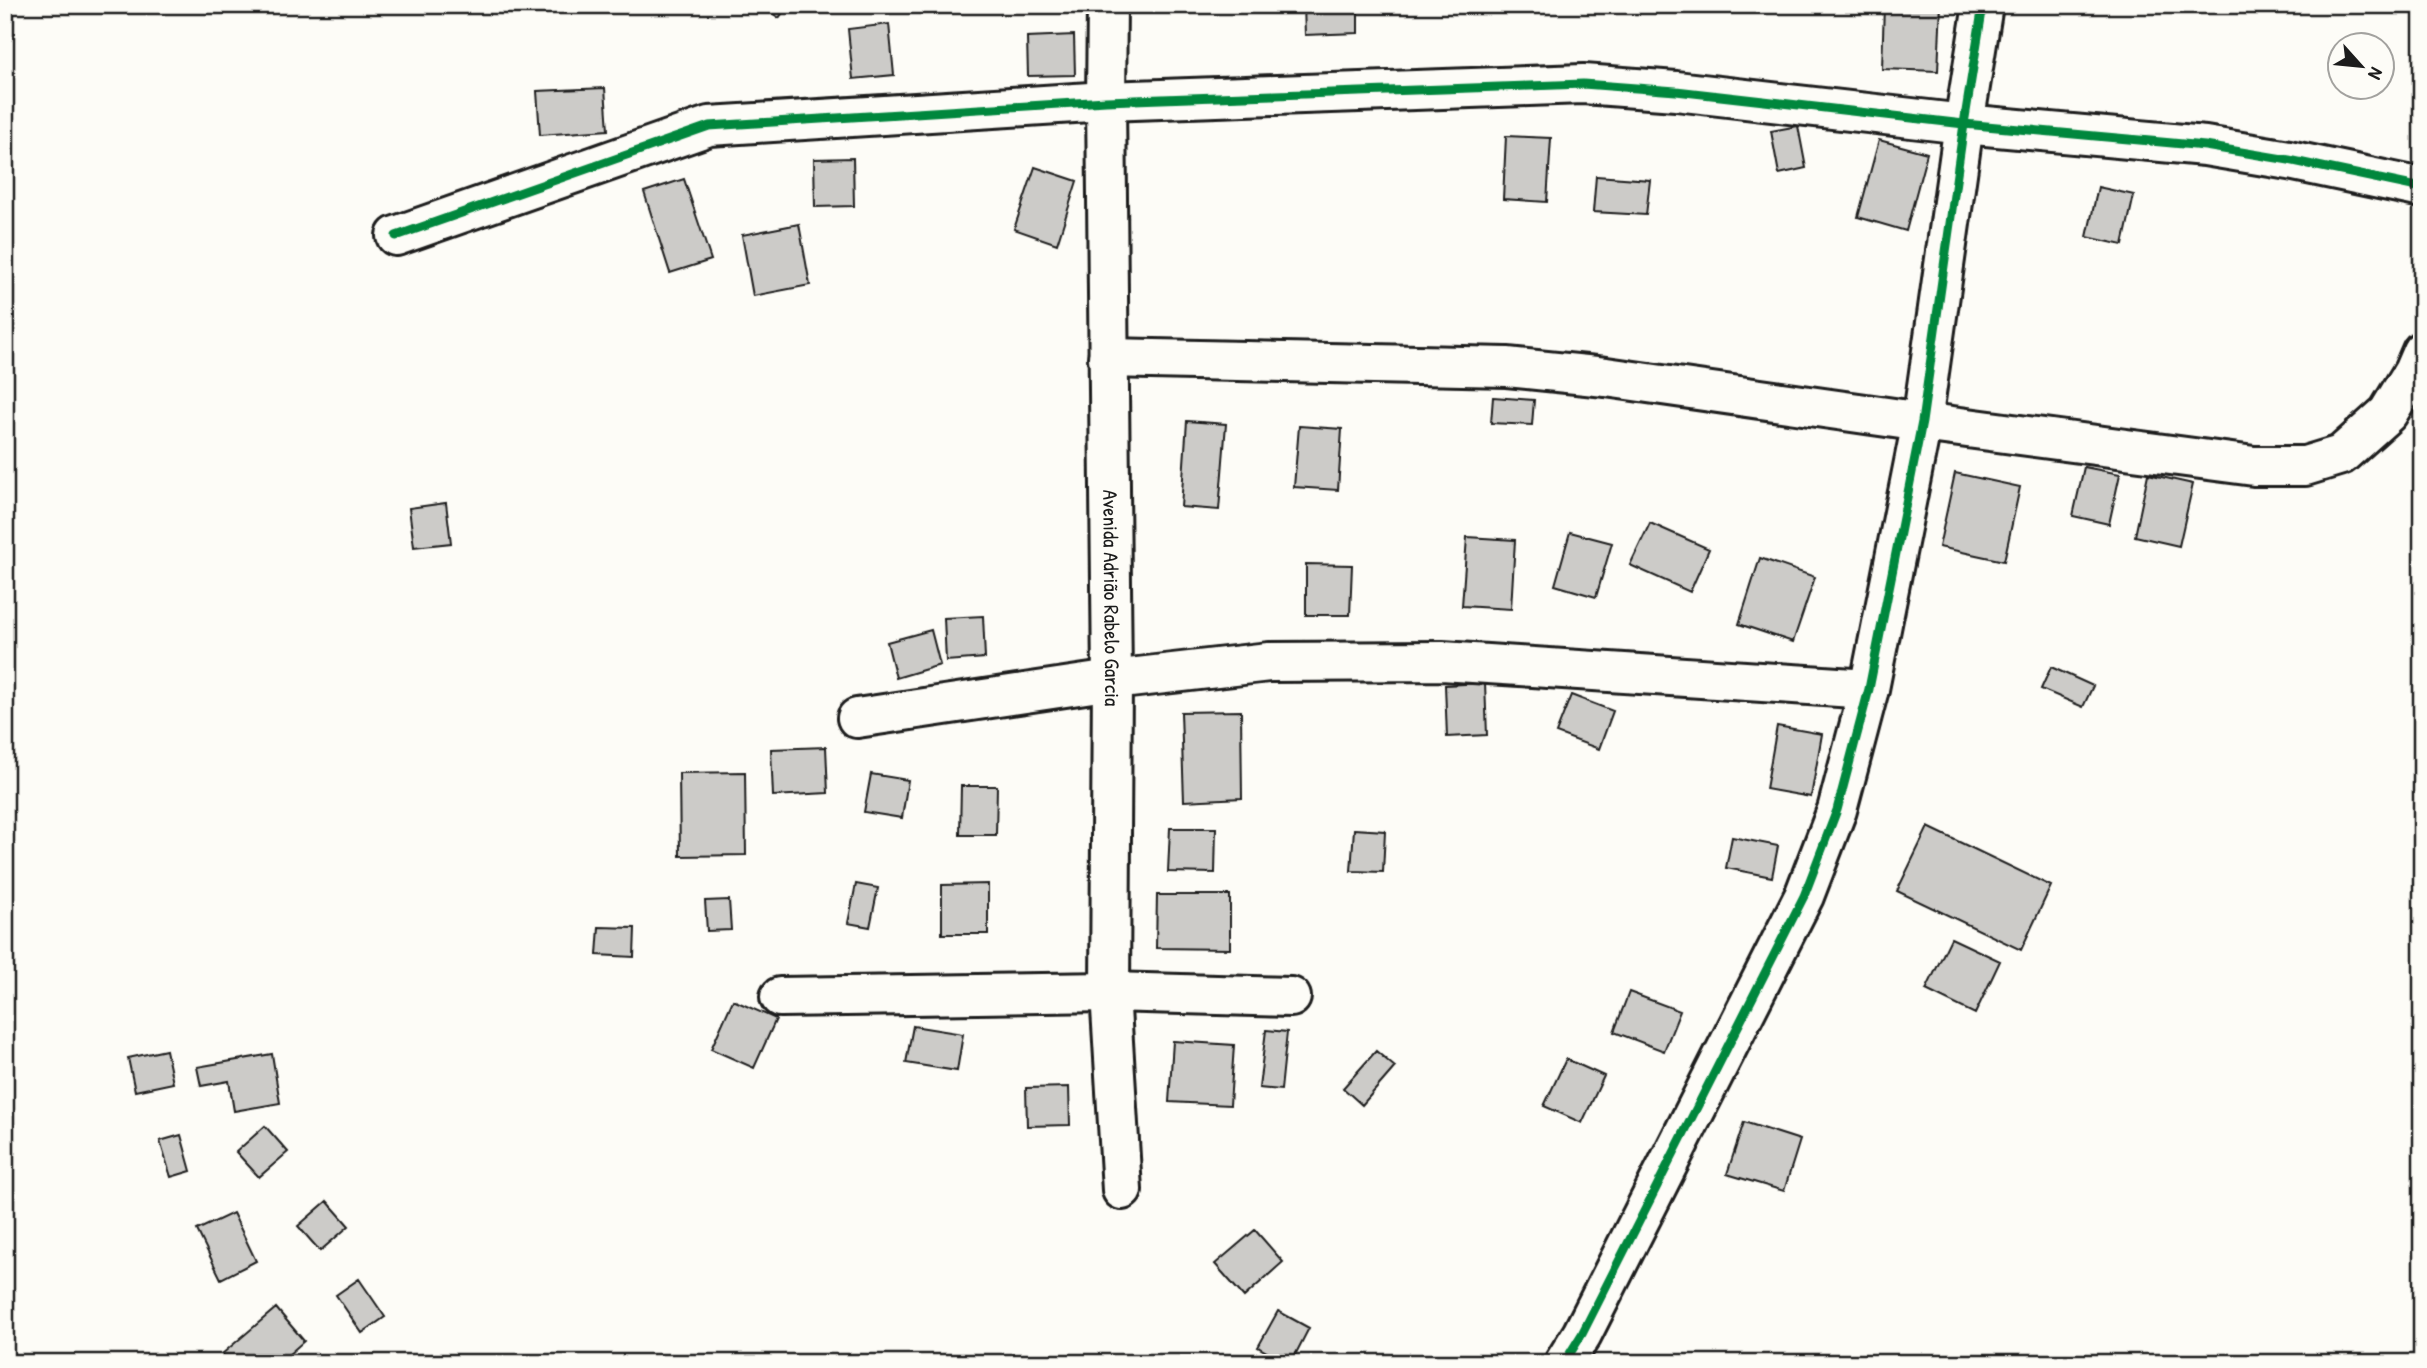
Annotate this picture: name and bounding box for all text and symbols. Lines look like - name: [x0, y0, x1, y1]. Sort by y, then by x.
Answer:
- north arrow: [2326, 32, 2396, 102]
- text: N: [2362, 63, 2390, 84]
- street label: Avenida Adrião Rabelo Garcia: [1096, 490, 1127, 706]

